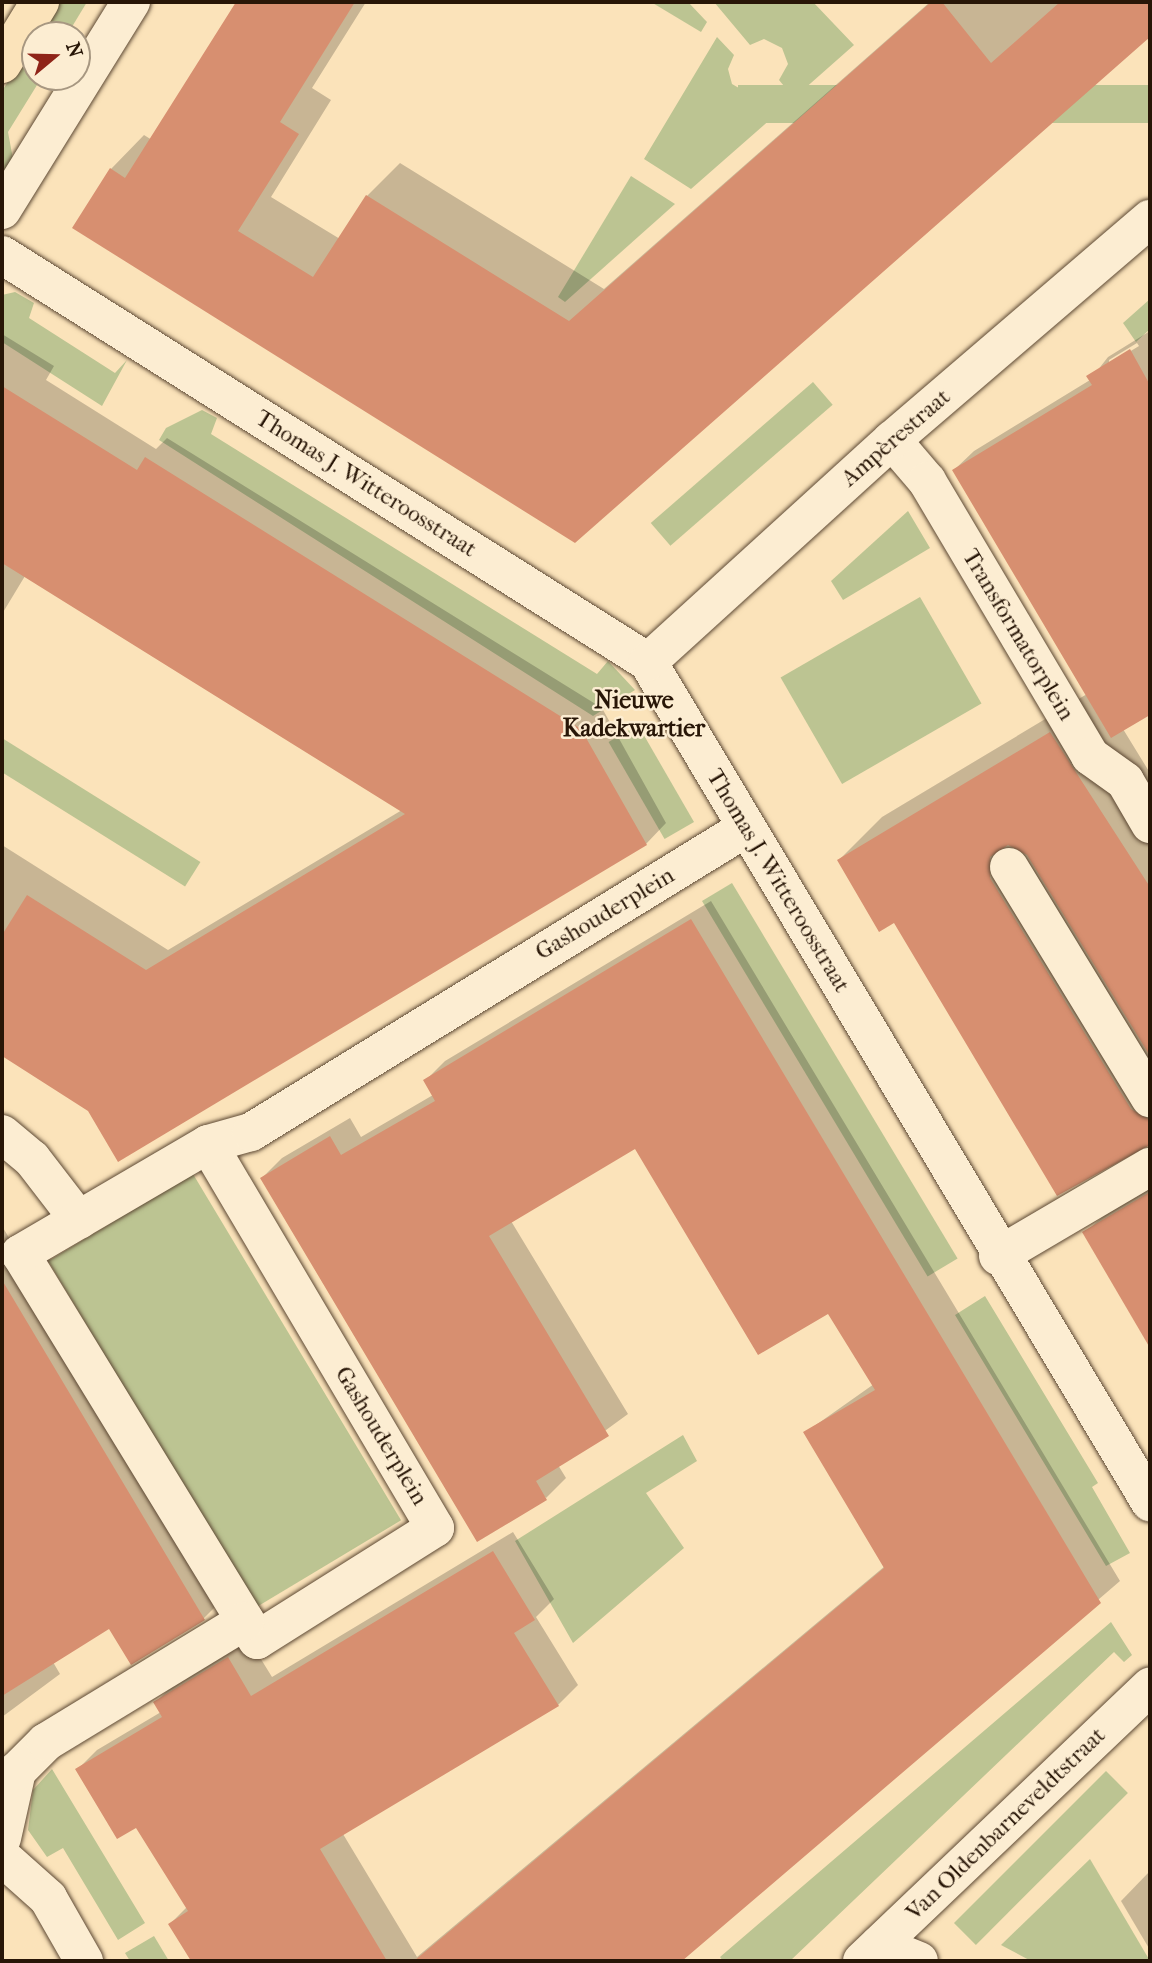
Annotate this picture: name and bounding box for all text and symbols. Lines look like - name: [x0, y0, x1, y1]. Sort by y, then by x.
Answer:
- north arrow: [21, 21, 91, 91]
- text: N: [61, 39, 87, 60]
- street label: Ampèrestraat: [836, 383, 956, 493]
- street label: Thomas J. Witteroosstraat: [250, 405, 482, 563]
- street label: Transformatorplein: [956, 545, 1080, 725]
- district label: Nieuwe Kadekwartier: [563, 687, 705, 743]
- street label: Thomas J. Witteroosstraat: [700, 764, 856, 998]
- street label: Gashouderplein: [531, 862, 679, 966]
- street label: Gashouderplein: [329, 1362, 433, 1510]
- street label: Van Oldenbarneveldtstraat: [901, 1722, 1111, 1926]

